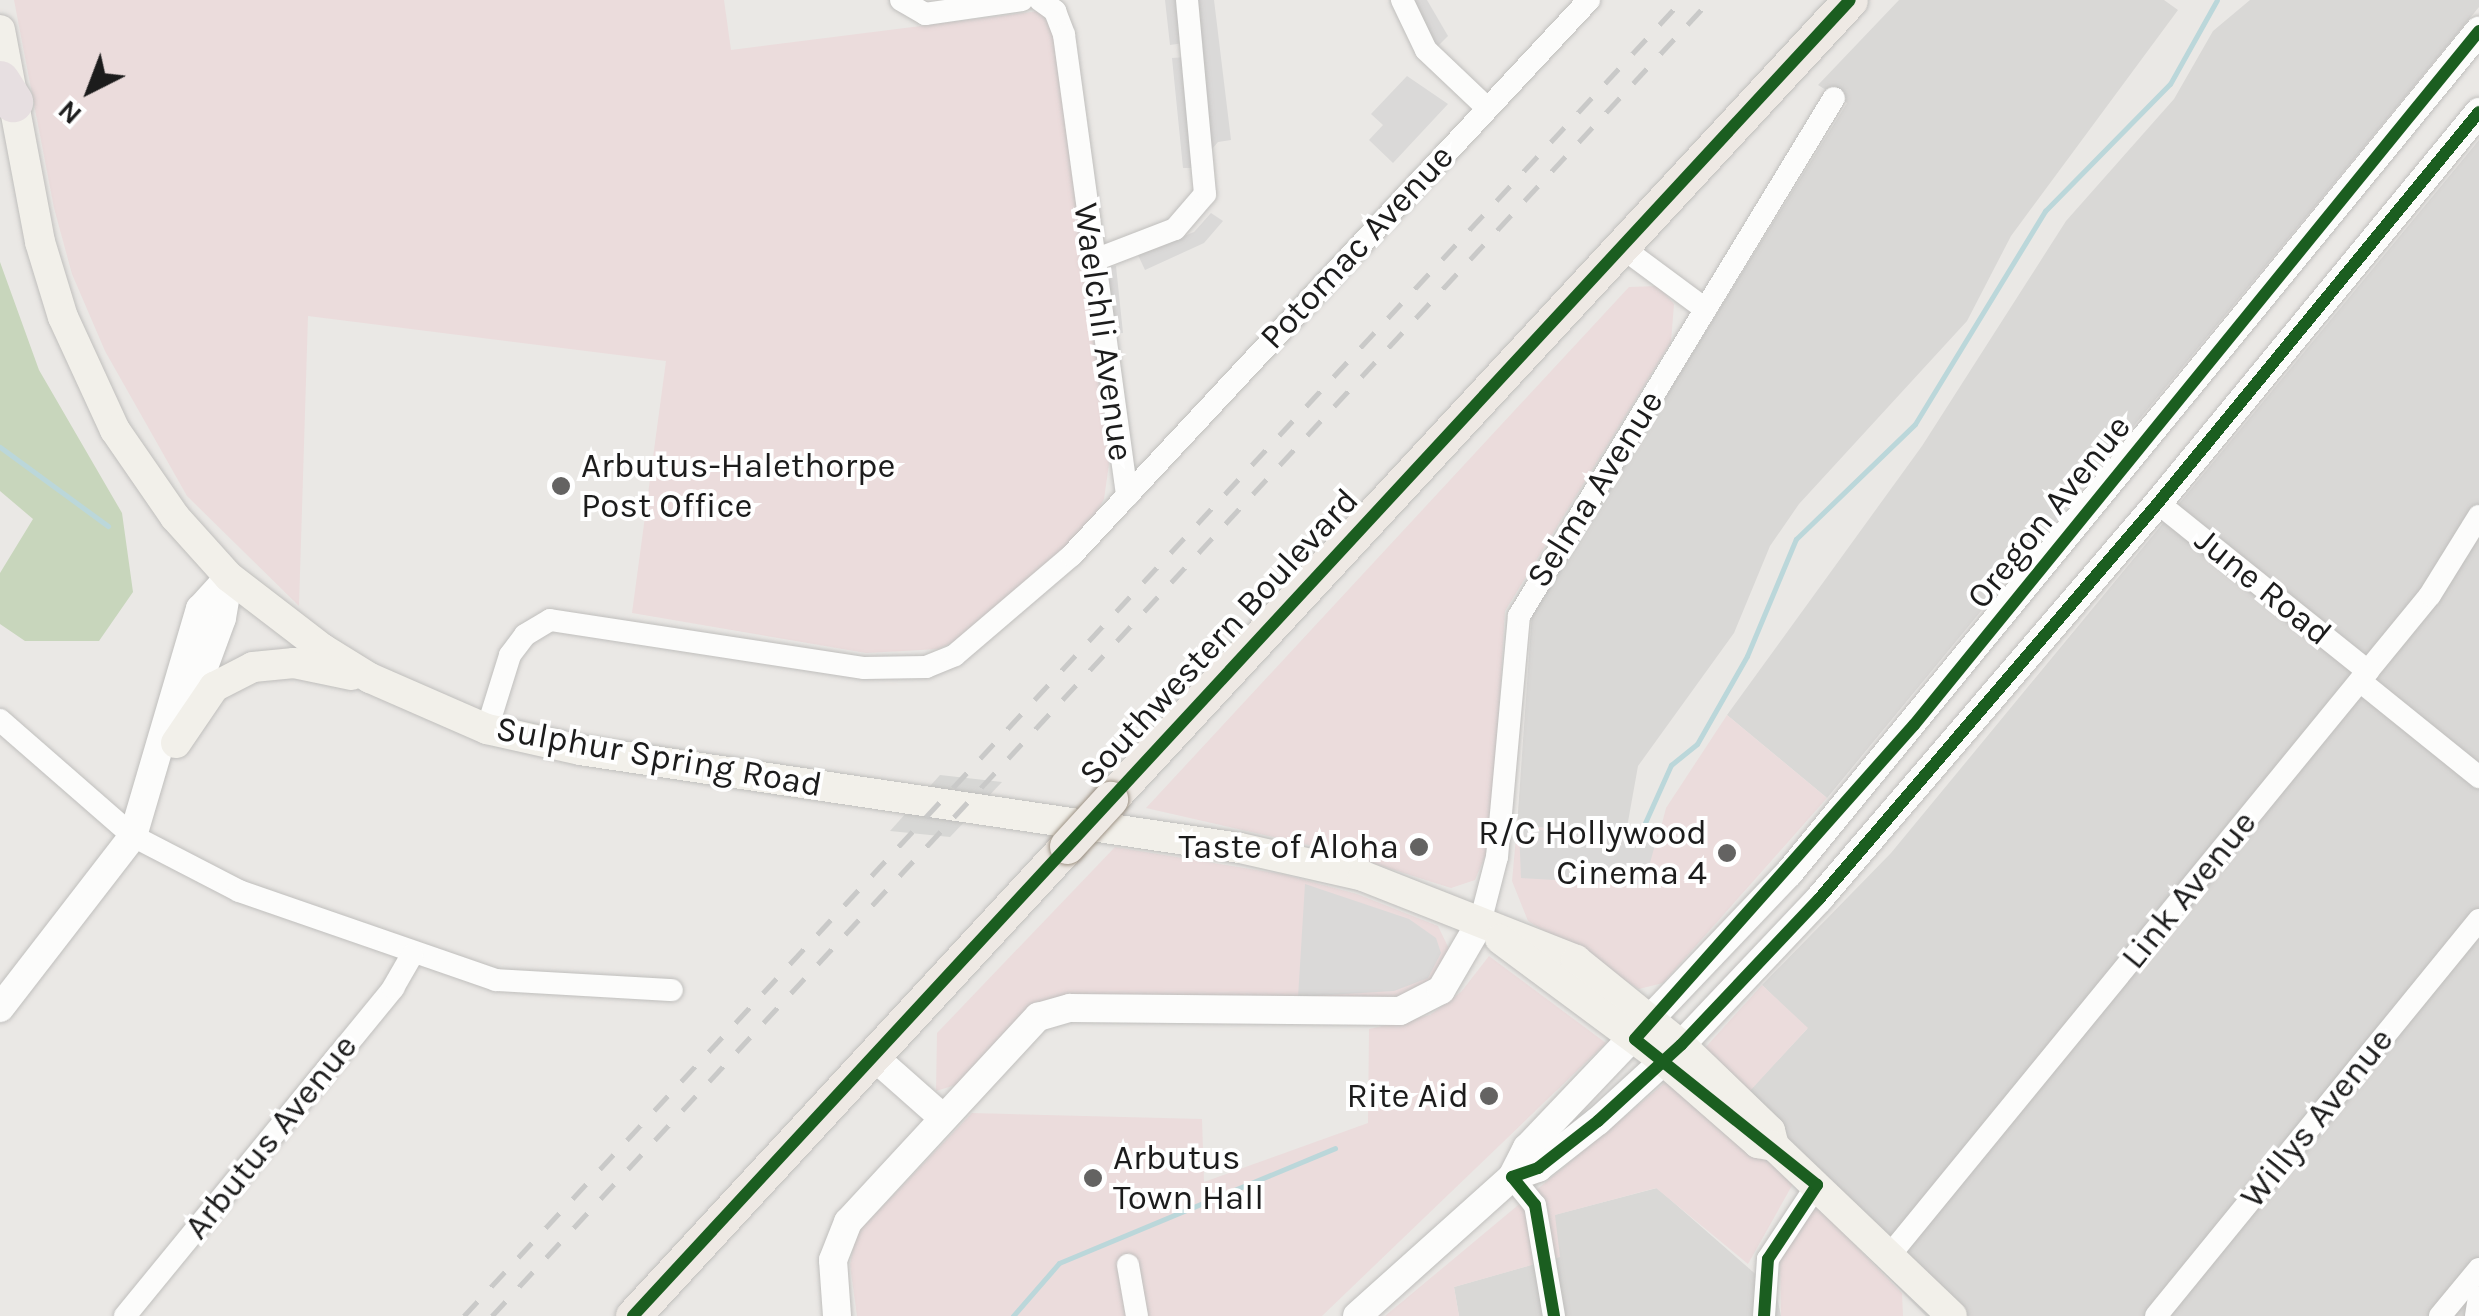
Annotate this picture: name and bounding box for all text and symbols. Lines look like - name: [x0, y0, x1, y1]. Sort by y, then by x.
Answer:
- north arrow: [40, 40, 140, 140]
- text: N: [51, 94, 88, 132]
- street label: Potomac Avenue: [1251, 136, 1463, 358]
- street label: Waelchli Avenue: [1064, 200, 1142, 464]
- street label: Selma Avenue: [1518, 383, 1672, 595]
- street label: Oregon Avenue: [1958, 407, 2140, 617]
- place label: Arbutus-Halethorpe Post Office: [581, 445, 896, 527]
- marker: Arbutus-Halethorpe Post Office: [550, 475, 572, 497]
- street label: Southwestern Boulevard: [1070, 480, 1368, 794]
- street label: June Road: [2186, 519, 2340, 655]
- street label: Sulphur Spring Road: [493, 708, 825, 806]
- street label: Link Avenue: [2113, 803, 2265, 977]
- place label: R/C Hollywood Cinema 4: [1478, 812, 1707, 894]
- place label: Taste of Aloha: [1179, 826, 1399, 868]
- marker: Taste of Aloha: [1408, 836, 1430, 858]
- marker: R/C Hollywood Cinema 4: [1716, 842, 1738, 864]
- street label: Willys Avenue: [2232, 1019, 2402, 1217]
- street label: Arbutus Avenue: [176, 1026, 366, 1248]
- place label: Rite Aid: [1346, 1075, 1469, 1117]
- marker: Rite Aid: [1478, 1085, 1500, 1107]
- place label: Arbutus Town Hall: [1113, 1137, 1264, 1219]
- marker: Arbutus Town Hall: [1082, 1167, 1104, 1189]

